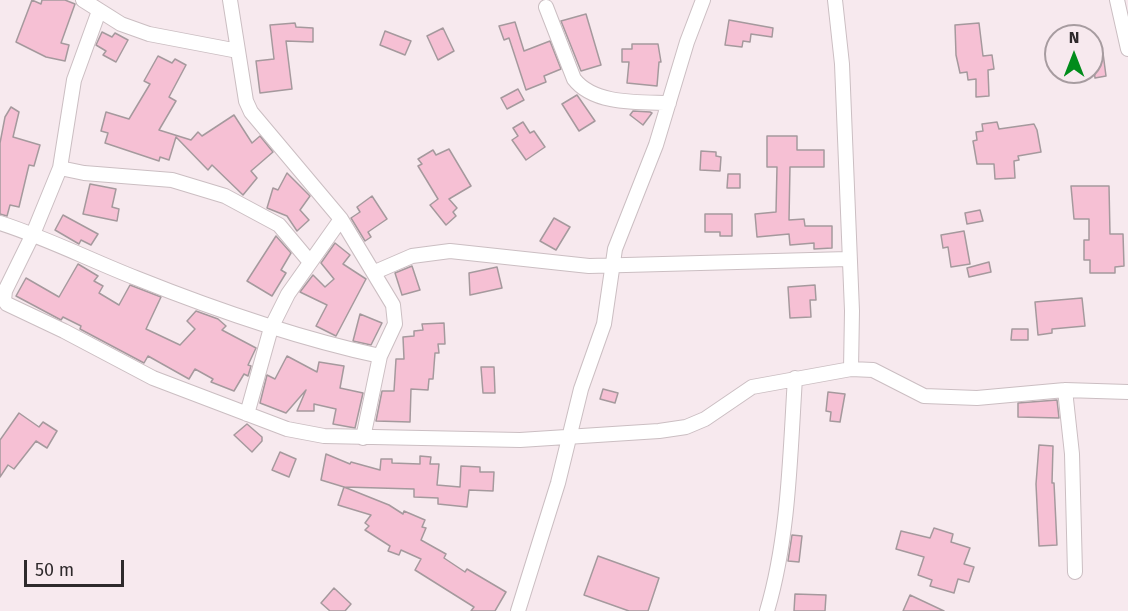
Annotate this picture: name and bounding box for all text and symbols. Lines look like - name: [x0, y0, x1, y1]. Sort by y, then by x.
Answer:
- north arrow: [1044, 24, 1104, 84]
- text: N: [1069, 28, 1079, 47]
- scale bar: [27, 548, 128, 586]
- text: 50 m: [35, 559, 74, 581]

